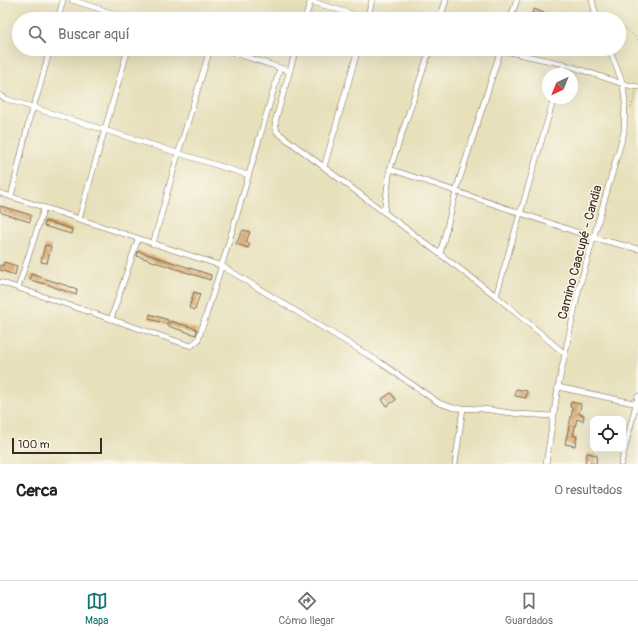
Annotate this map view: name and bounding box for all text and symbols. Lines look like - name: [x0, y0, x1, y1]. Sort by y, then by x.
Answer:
- search box: [12, 12, 626, 56]
- icon: search: [26, 23, 48, 45]
- text: Buscar aquí: [58, 25, 130, 44]
- north arrow: [542, 68, 578, 104]
- street label: Camino Caacupé - Candia: [554, 183, 606, 321]
- map controls: [590, 416, 626, 452]
- button: locate: [590, 416, 626, 452]
- scale bar: [12, 436, 102, 455]
- text: 100 m: [18, 438, 49, 451]
- text: Cerca: [16, 480, 57, 501]
- text: 0 resultados: [554, 482, 622, 498]
- tab: Mapa: [85, 590, 108, 627]
- tab: Cómo llegar: [279, 590, 335, 627]
- tab: Guardados: [505, 590, 553, 627]

